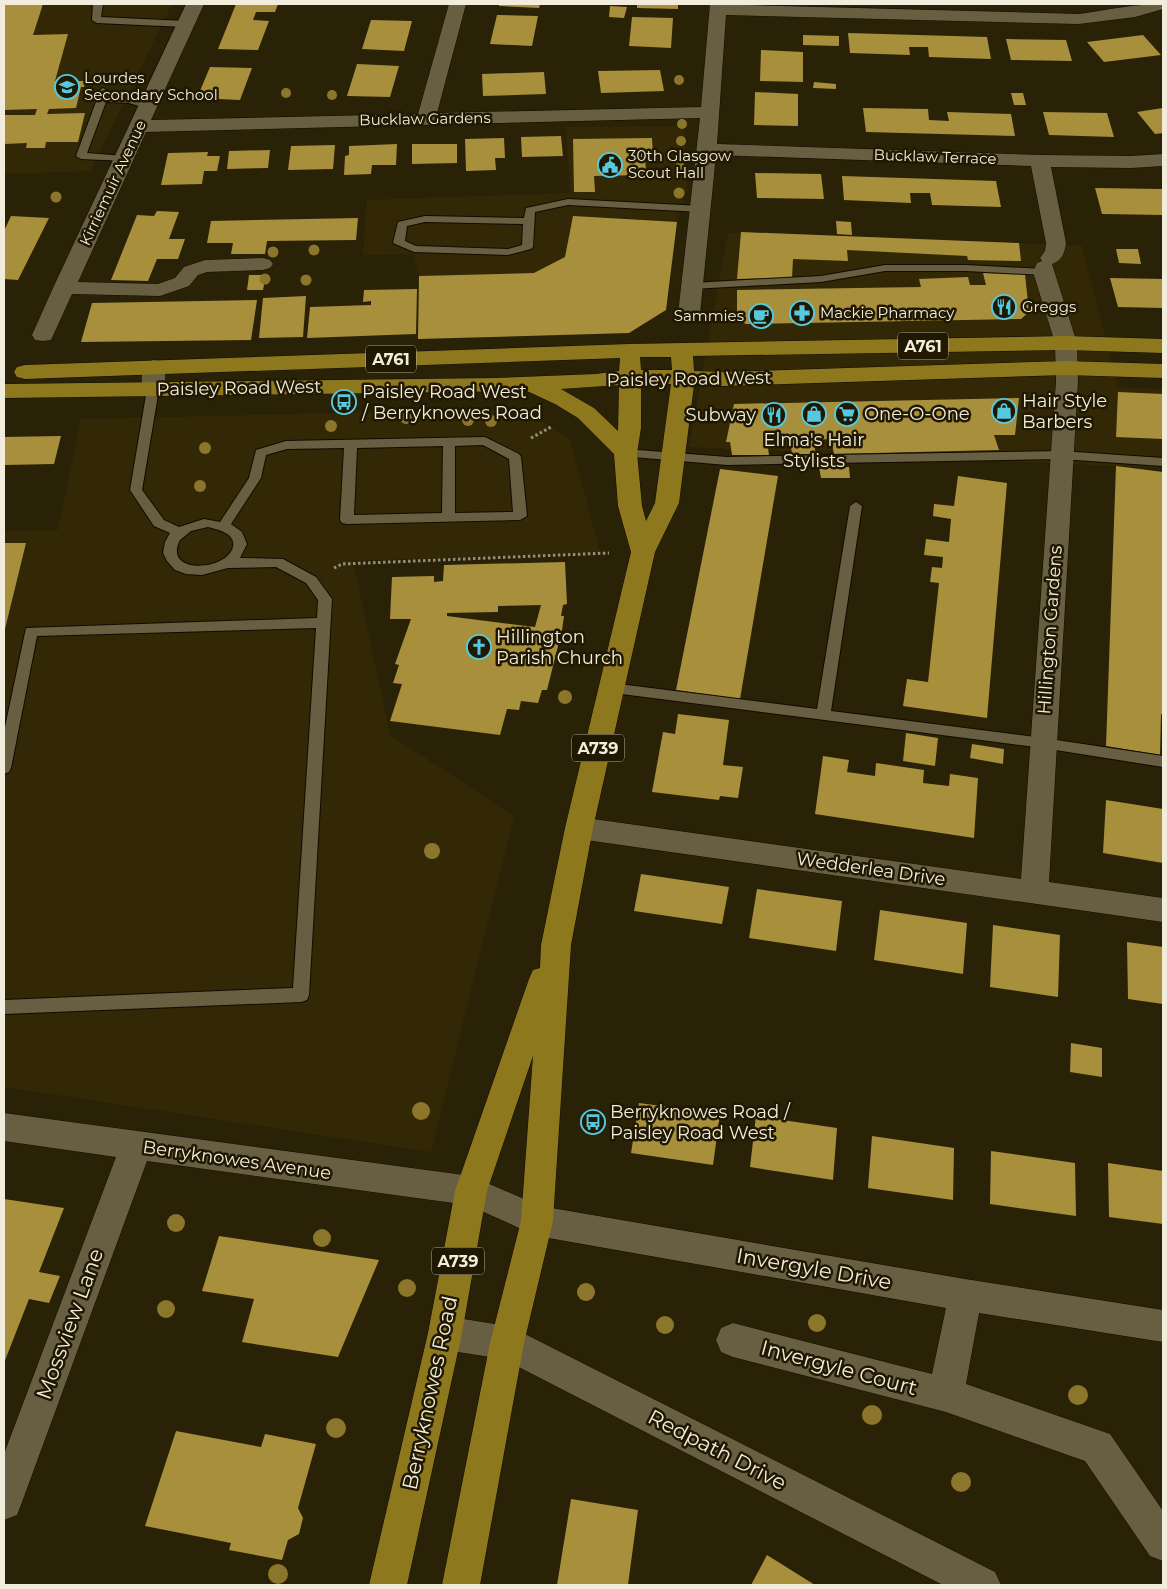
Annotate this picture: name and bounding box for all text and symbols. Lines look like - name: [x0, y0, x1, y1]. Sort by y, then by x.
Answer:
- place label: Lourdes Secondary School: [84, 68, 218, 104]
- school or university icon: Lourdes Secondary School: [54, 74, 80, 100]
- street label: Bucklaw Gardens: [359, 108, 491, 129]
- street label: Kirriemuir Avenue: [75, 117, 150, 249]
- street label: Bucklaw Terrace: [873, 145, 997, 168]
- place label: 30th Glasgow Scout Hall: [628, 146, 732, 182]
- public building icon: 30th Glasgow Scout Hall: [597, 152, 623, 178]
- restaurant icon: Greggs: [991, 294, 1017, 320]
- place label: Greggs: [1022, 297, 1076, 316]
- pharmacy icon: Mackie Pharmacy: [789, 300, 815, 326]
- cafe icon: Sammies: [748, 303, 774, 329]
- place label: Mackie Pharmacy: [820, 303, 955, 322]
- place label: Sammies: [674, 306, 744, 325]
- road number: A761: [898, 332, 948, 360]
- road number: A761: [366, 346, 416, 372]
- street label: Paisley Road West: [606, 367, 772, 391]
- street label: Paisley Road West: [156, 376, 322, 400]
- place label: Paisley Road West / Berryknowes Road: [361, 381, 542, 424]
- bus stop icon: Paisley Road West / Berryknowes Road: [331, 389, 357, 415]
- place label: Hair Style Barbers: [1022, 390, 1107, 433]
- shop icon: Hair Style Barbers: [991, 398, 1017, 424]
- shop icon: Elma's Hair Stylists: [801, 401, 827, 427]
- supermarket icon: One-O-One: [834, 401, 860, 427]
- restaurant icon: Subway: [761, 402, 787, 428]
- place label: One-O-One: [864, 403, 970, 425]
- place label: Subway: [685, 404, 756, 426]
- place label: Elma's Hair Stylists: [763, 429, 865, 472]
- street label: Hillington Gardens: [1033, 545, 1067, 715]
- place label: Hillington Parish Church: [496, 626, 623, 669]
- church icon: Hillington Parish Church: [466, 634, 492, 660]
- road number: A739: [572, 734, 624, 761]
- street label: Wedderlea Drive: [795, 848, 947, 890]
- place label: Berryknowes Road / Paisley Road West: [610, 1101, 791, 1144]
- bus stop icon: Berryknowes Road / Paisley Road West: [580, 1109, 606, 1135]
- street label: Berryknowes Avenue: [141, 1136, 333, 1184]
- street label: Invergyle Drive: [735, 1243, 893, 1294]
- street label: Mossview Lane: [31, 1245, 108, 1403]
- road number: A739: [432, 1248, 484, 1274]
- street label: Berryknowes Road: [397, 1294, 462, 1492]
- street label: Invergyle Court: [758, 1335, 920, 1400]
- street label: Redpath Drive: [644, 1404, 791, 1495]

